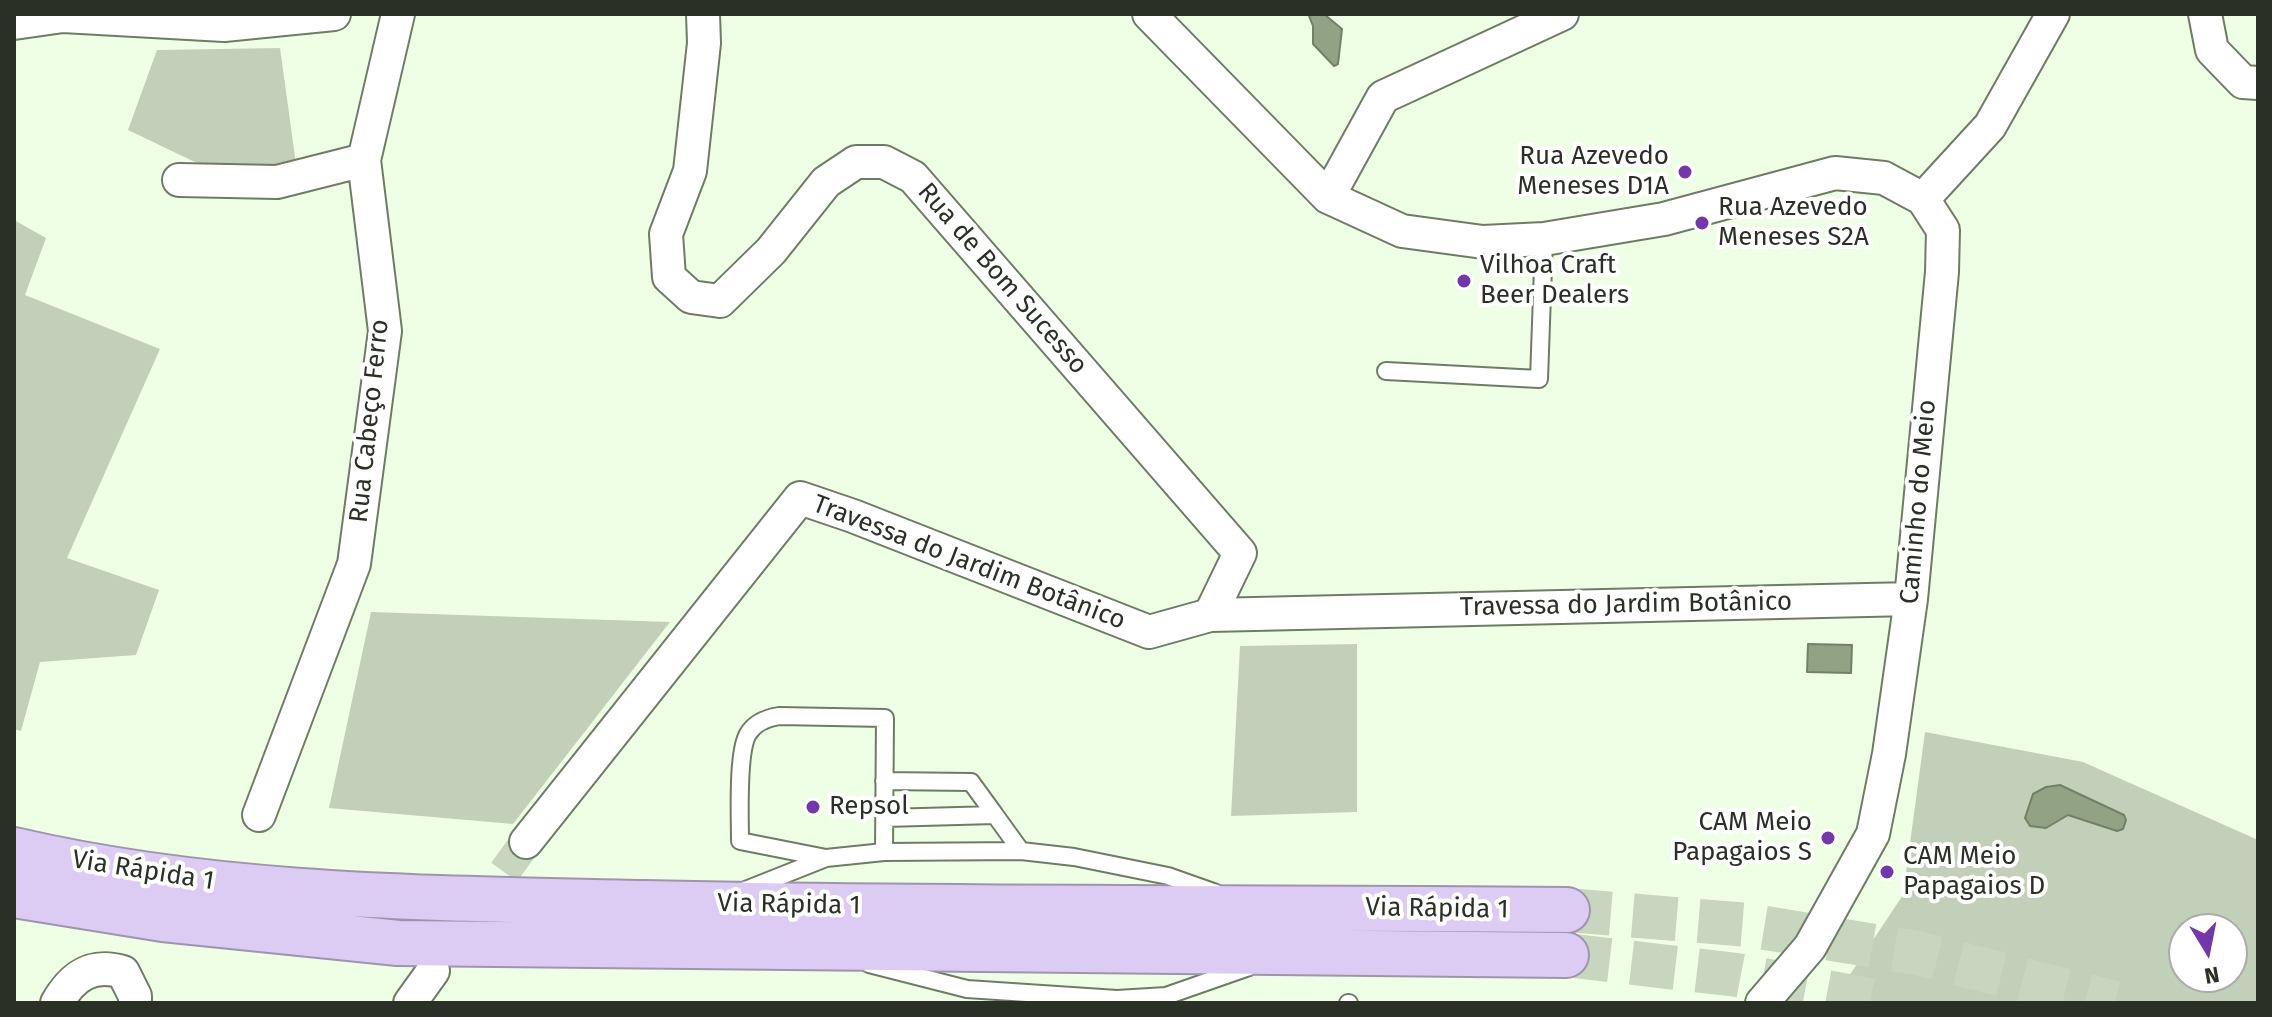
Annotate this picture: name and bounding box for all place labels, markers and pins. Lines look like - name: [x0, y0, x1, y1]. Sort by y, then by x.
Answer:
- place label: Rua Azevedo Meneses D1A: [1517, 141, 1669, 202]
- marker: Rua Azevedo Meneses D1A: [1676, 163, 1694, 181]
- place label: Rua Azevedo Meneses S2A: [1718, 192, 1869, 254]
- marker: Rua Azevedo Meneses S2A: [1693, 214, 1711, 232]
- place label: Vilhoa Craft Beer Dealers: [1480, 250, 1629, 312]
- marker: Vilhoa Craft Beer Dealers: [1455, 272, 1473, 290]
- place label: Repsol: [829, 791, 909, 823]
- marker: Repsol: [804, 798, 822, 816]
- place label: CAM Meio Papagaios S: [1672, 807, 1812, 868]
- marker: CAM Meio Papagaios S: [1819, 829, 1837, 847]
- place label: CAM Meio Papagaios D: [1903, 841, 2045, 902]
- marker: CAM Meio Papagaios D: [1878, 863, 1896, 881]

